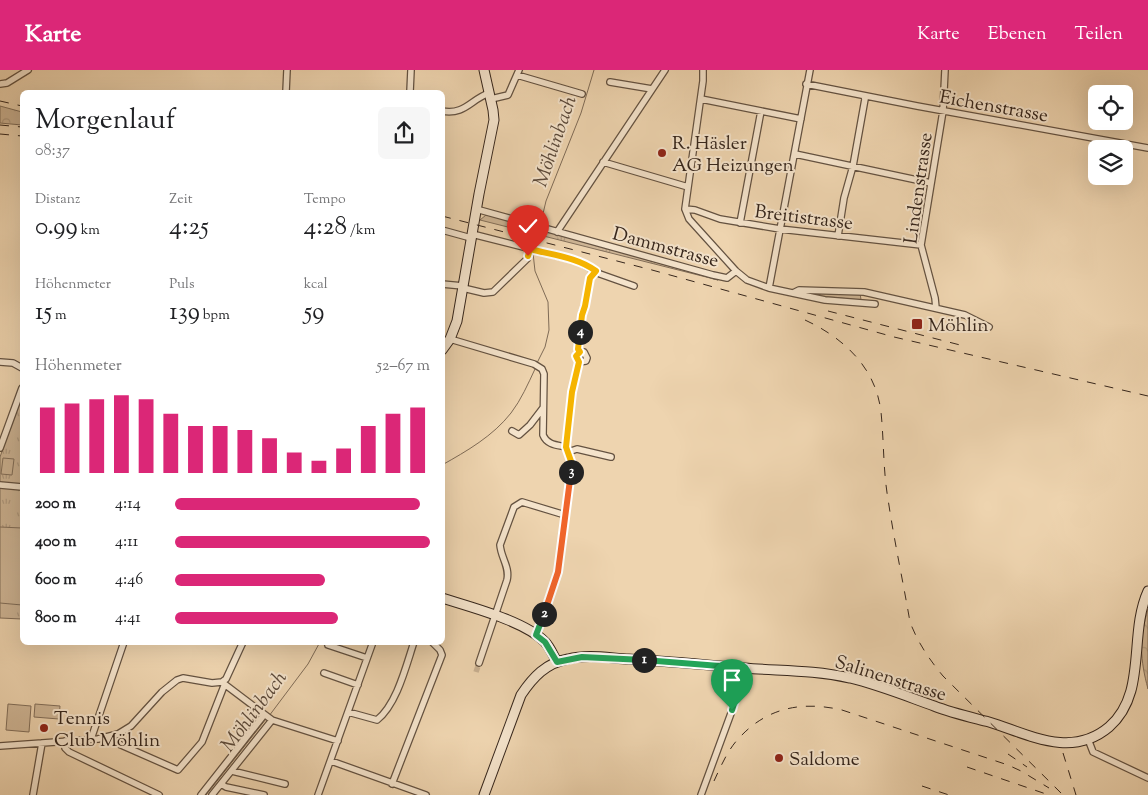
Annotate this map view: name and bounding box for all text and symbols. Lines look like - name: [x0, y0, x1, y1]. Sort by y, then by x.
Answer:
- text: Karte: [25, 18, 82, 52]
- text: Karte: [917, 22, 960, 48]
- text: Ebenen: [988, 22, 1047, 48]
- text: Teilen: [1075, 22, 1123, 48]
- street label: Eichenstrasse: [937, 85, 1050, 130]
- map controls: [1088, 85, 1133, 185]
- button: locate: [1088, 85, 1133, 130]
- water label: Möhlinbach: [527, 92, 586, 191]
- text: Morgenlauf: [35, 101, 175, 141]
- button: share: [378, 107, 430, 159]
- place label: R. Häsler AG Heizungen: [672, 131, 794, 180]
- street label: Lindenstrasse: [898, 131, 941, 246]
- text: 08:37: [35, 140, 70, 163]
- button: layers: [1088, 140, 1133, 185]
- marker: R. Häsler AG Heizungen: [656, 147, 668, 159]
- text: Distanz: [35, 190, 80, 210]
- text: Zeit: [169, 190, 192, 210]
- text: Tempo: [304, 190, 346, 210]
- street label: Breitistrasse: [753, 199, 855, 238]
- pin: [507, 205, 549, 256]
- text: 0.99: [35, 210, 78, 246]
- text: 4:25: [169, 210, 209, 246]
- text: 4:28: [304, 210, 347, 246]
- icon: check: [514, 212, 542, 240]
- text: km: [78, 221, 100, 241]
- text: /km: [347, 221, 375, 241]
- street label: Dammstrasse: [609, 221, 722, 276]
- text: Höhenmeter: [35, 275, 111, 295]
- text: Puls: [169, 275, 195, 295]
- text: kcal: [304, 275, 328, 295]
- text: 15: [35, 295, 52, 331]
- text: 139: [169, 295, 200, 331]
- text: 59: [304, 295, 324, 331]
- text: m: [52, 306, 67, 326]
- text: bpm: [200, 306, 230, 326]
- place label: Möhlin: [928, 313, 989, 340]
- marker: Möhlin: [910, 317, 924, 331]
- pin: 4: [568, 320, 592, 344]
- text: 4: [577, 322, 584, 342]
- text: Höhenmeter: [35, 355, 122, 378]
- text: 52–67 m: [376, 355, 430, 378]
- pin: 3: [558, 460, 584, 484]
- text: 3: [569, 462, 574, 482]
- text: 200 m: [35, 493, 76, 516]
- text: 4:14: [115, 493, 141, 516]
- text: 400 m: [35, 531, 77, 554]
- text: 4:11: [115, 531, 138, 554]
- text: 600 m: [35, 569, 77, 592]
- text: 4:46: [115, 569, 143, 592]
- pin: 2: [532, 602, 556, 626]
- text: 2: [541, 604, 548, 624]
- text: 800 m: [35, 607, 77, 630]
- text: 4:41: [115, 607, 141, 630]
- pin: 1: [632, 648, 656, 672]
- text: 1: [642, 650, 647, 670]
- street label: Salinenstrasse: [831, 650, 950, 709]
- pin: [711, 659, 753, 710]
- water label: Möhlinbach: [215, 666, 295, 759]
- icon: arrive: [718, 666, 746, 694]
- place label: Tennis Club Möhlin: [54, 706, 160, 755]
- marker: Tennis Club Möhlin: [38, 722, 50, 734]
- place label: Saldome: [789, 747, 860, 774]
- marker: Saldome: [773, 752, 785, 764]

